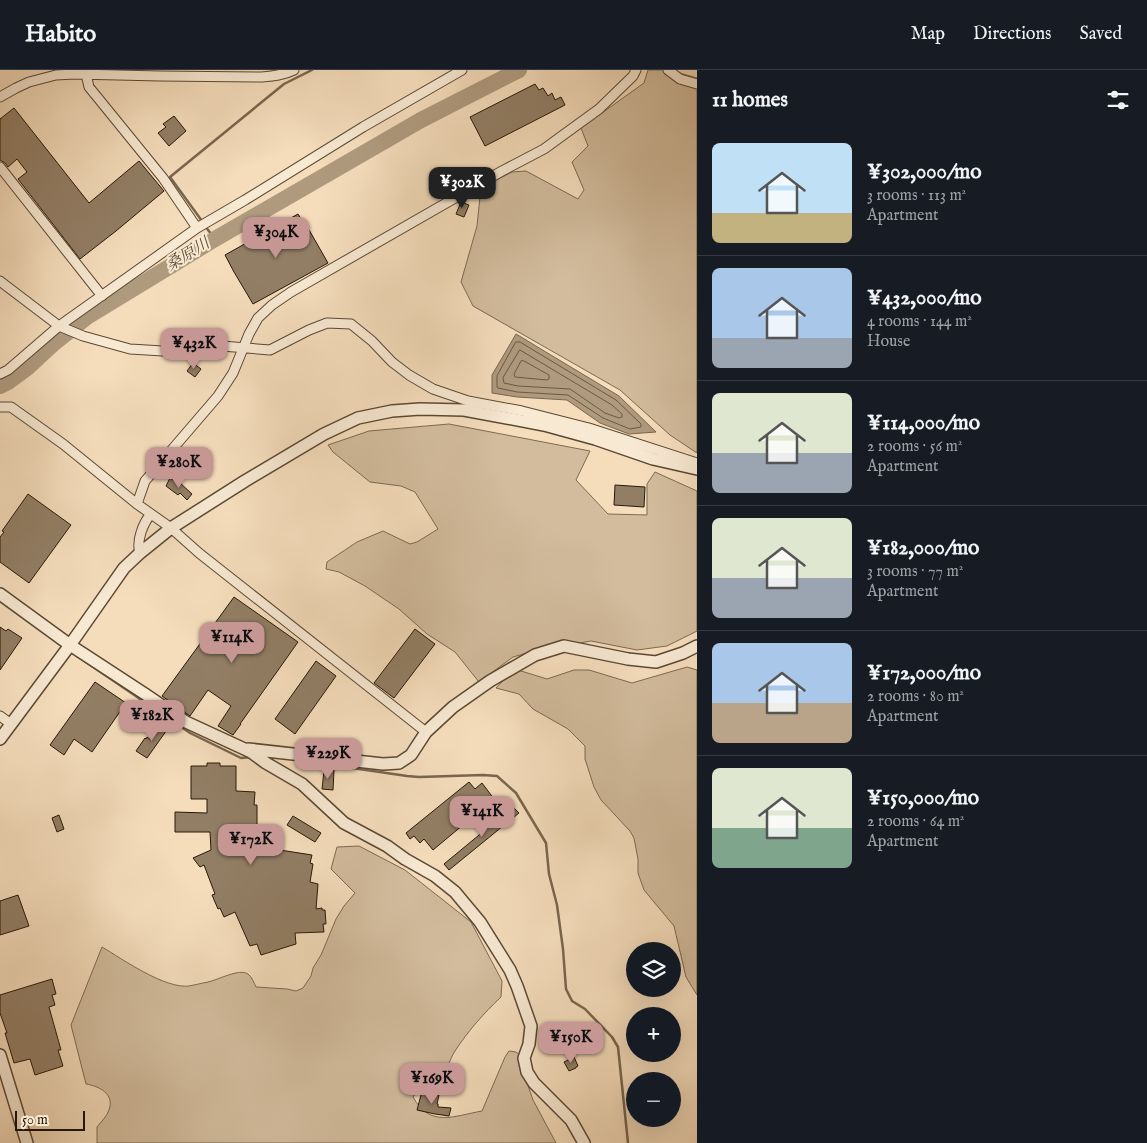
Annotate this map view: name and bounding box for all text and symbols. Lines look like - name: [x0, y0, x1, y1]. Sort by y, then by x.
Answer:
- text: Habito: [25, 19, 96, 50]
- text: Map: [911, 23, 945, 46]
- text: Directions: [973, 23, 1051, 46]
- text: Saved: [1079, 23, 1122, 46]
- icon: filters: [1104, 86, 1132, 114]
- text: 11 homes: [712, 87, 788, 114]
- text: ¥302,000/mo: [867, 159, 981, 186]
- icon: home: [752, 163, 812, 223]
- pin: ¥302K: [427, 166, 497, 209]
- text: ¥302K: [440, 173, 484, 193]
- text: 3 rooms · 113 m²: [867, 186, 966, 206]
- text: Apartment: [867, 206, 938, 226]
- pin: ¥304K: [241, 216, 311, 259]
- text: ¥304K: [254, 223, 298, 243]
- water label: 桑原川: [162, 233, 215, 276]
- text: ¥432,000/mo: [867, 285, 981, 312]
- icon: home: [752, 288, 812, 348]
- text: 4 rooms · 144 m²: [867, 312, 972, 332]
- pin: ¥432K: [159, 328, 229, 370]
- text: House: [867, 332, 910, 352]
- text: ¥432K: [172, 334, 216, 354]
- text: ¥114,000/mo: [867, 410, 980, 437]
- icon: home: [752, 413, 812, 473]
- text: 2 rooms · 56 m²: [867, 437, 962, 457]
- pin: ¥280K: [144, 446, 214, 489]
- text: ¥280K: [157, 453, 201, 473]
- text: Apartment: [867, 457, 938, 477]
- text: ¥182,000/mo: [867, 535, 979, 562]
- icon: home: [752, 538, 812, 598]
- text: 3 rooms · 77 m²: [867, 562, 963, 582]
- text: Apartment: [867, 582, 938, 602]
- pin: ¥114K: [197, 622, 267, 664]
- text: ¥114K: [211, 628, 254, 648]
- text: ¥172,000/mo: [867, 660, 981, 687]
- icon: home: [752, 663, 812, 723]
- text: 2 rooms · 80 m²: [867, 687, 964, 707]
- pin: ¥182K: [117, 700, 187, 742]
- text: ¥182K: [131, 706, 173, 726]
- text: Apartment: [867, 707, 938, 727]
- pin: ¥229K: [293, 738, 363, 780]
- text: ¥229K: [305, 744, 351, 764]
- text: ¥150,000/mo: [867, 785, 979, 812]
- icon: home: [752, 788, 812, 848]
- pin: ¥141K: [447, 796, 517, 838]
- text: ¥141K: [461, 802, 504, 822]
- text: 2 rooms · 64 m²: [867, 812, 965, 832]
- pin: ¥172K: [216, 824, 286, 866]
- text: ¥172K: [229, 830, 273, 850]
- text: Apartment: [867, 832, 938, 852]
- map controls: [626, 942, 681, 1127]
- button: layers: [626, 942, 681, 997]
- button: +: [626, 1007, 681, 1062]
- pin: ¥150K: [536, 1022, 606, 1064]
- text: ¥150K: [550, 1028, 592, 1048]
- pin: ¥169K: [397, 1062, 467, 1105]
- text: ¥169K: [411, 1069, 453, 1089]
- button: −: [626, 1072, 681, 1127]
- scale bar: [15, 1108, 85, 1131]
- text: 50 m: [22, 1111, 48, 1129]

